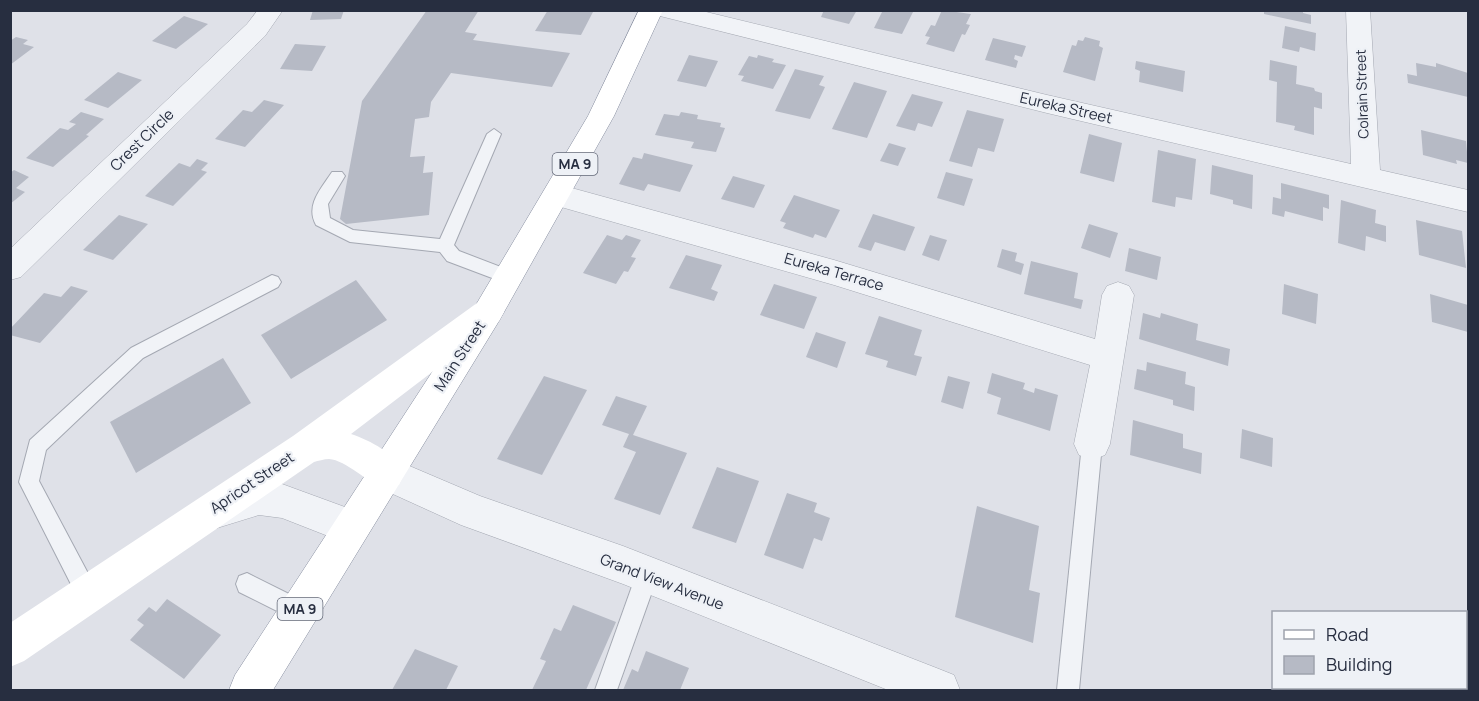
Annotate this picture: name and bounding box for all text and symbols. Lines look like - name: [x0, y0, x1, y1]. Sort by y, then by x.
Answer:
- street label: Colrain Street: [1350, 49, 1373, 139]
- street label: Eureka Street: [1018, 87, 1114, 128]
- street label: Crest Circle: [105, 104, 178, 175]
- road number: MA 9: [552, 153, 598, 175]
- street label: Eureka Terrace: [782, 247, 887, 296]
- street label: Main Street: [429, 316, 490, 395]
- street label: Apricot Street: [206, 447, 298, 518]
- street label: Grand View Avenue: [597, 548, 727, 615]
- road number: MA 9: [278, 598, 322, 620]
- legend: [1272, 611, 1467, 689]
- text: Road: [1326, 622, 1369, 646]
- text: Building: [1326, 652, 1392, 676]

